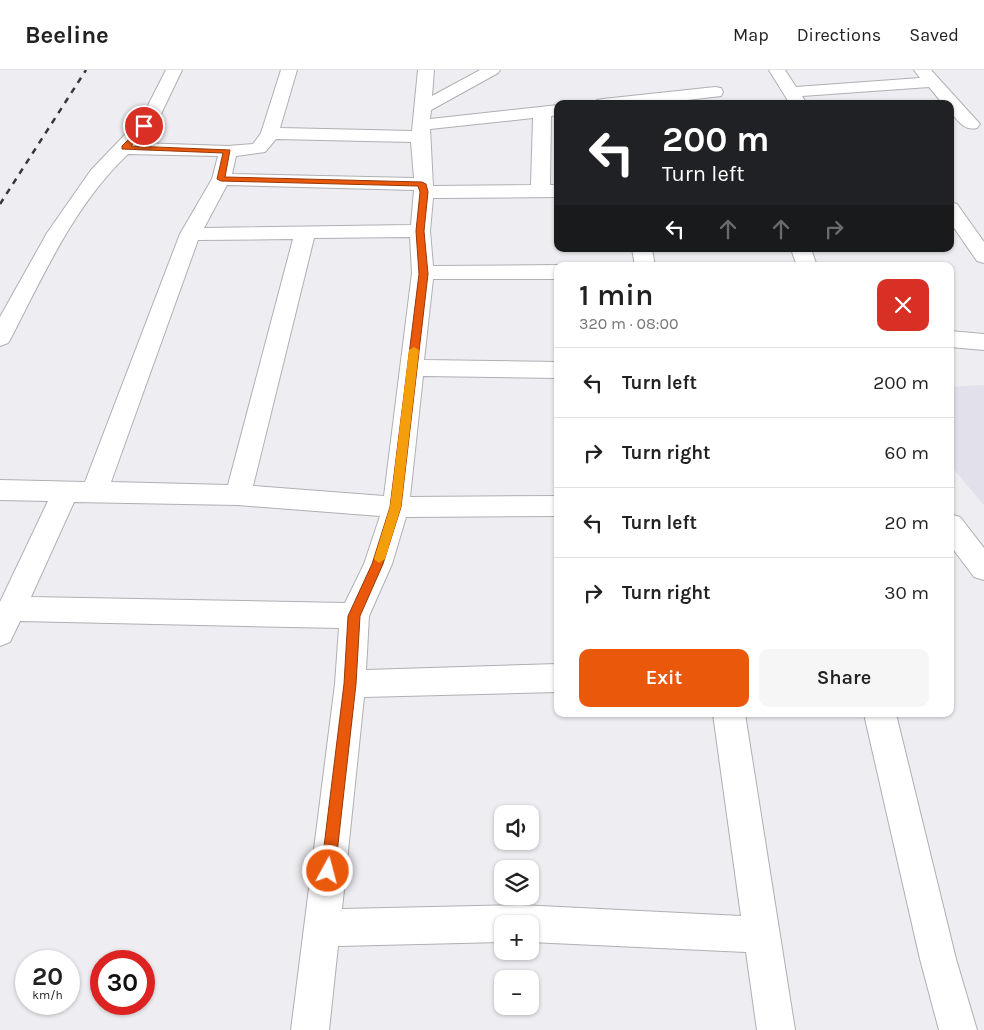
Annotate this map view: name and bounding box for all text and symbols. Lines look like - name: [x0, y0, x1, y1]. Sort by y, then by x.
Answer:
- text: Beeline: [25, 21, 109, 49]
- text: Map: [733, 24, 769, 46]
- text: Directions: [797, 24, 881, 46]
- text: Saved: [909, 24, 959, 46]
- pin: [123, 105, 165, 147]
- icon: arrive: [130, 112, 158, 140]
- text: 200 m: [662, 119, 770, 160]
- icon: left: [579, 120, 644, 185]
- text: Turn left: [662, 161, 745, 187]
- icon: left: [661, 215, 689, 243]
- icon: ahead: [714, 215, 742, 243]
- icon: ahead: [767, 215, 795, 243]
- icon: right: [820, 215, 848, 243]
- text: 1 min: [579, 277, 653, 313]
- button: close: [877, 279, 929, 331]
- text: 320 m · 08:00: [579, 314, 678, 333]
- icon: left: [579, 369, 607, 397]
- text: Turn left: [622, 372, 697, 394]
- text: 200 m: [873, 372, 929, 394]
- icon: right: [579, 439, 607, 467]
- text: Turn right: [622, 442, 711, 464]
- text: 60 m: [885, 442, 929, 464]
- icon: left: [579, 509, 607, 537]
- text: Turn left: [622, 512, 697, 534]
- text: 20 m: [884, 512, 929, 534]
- icon: right: [579, 579, 607, 607]
- text: Turn right: [622, 582, 711, 604]
- text: 30 m: [884, 582, 929, 604]
- button: Exit: [579, 649, 749, 707]
- button: Share: [759, 649, 929, 707]
- map controls: [494, 805, 539, 1015]
- button: sound: [494, 805, 539, 850]
- position arrow: [301, 844, 353, 896]
- button: layers: [494, 860, 539, 905]
- button: +: [494, 915, 539, 960]
- speed limit sign: 30: [90, 950, 155, 1015]
- text: 20: [32, 962, 63, 991]
- button: −: [494, 970, 539, 1015]
- text: km/h: [32, 988, 63, 1002]

